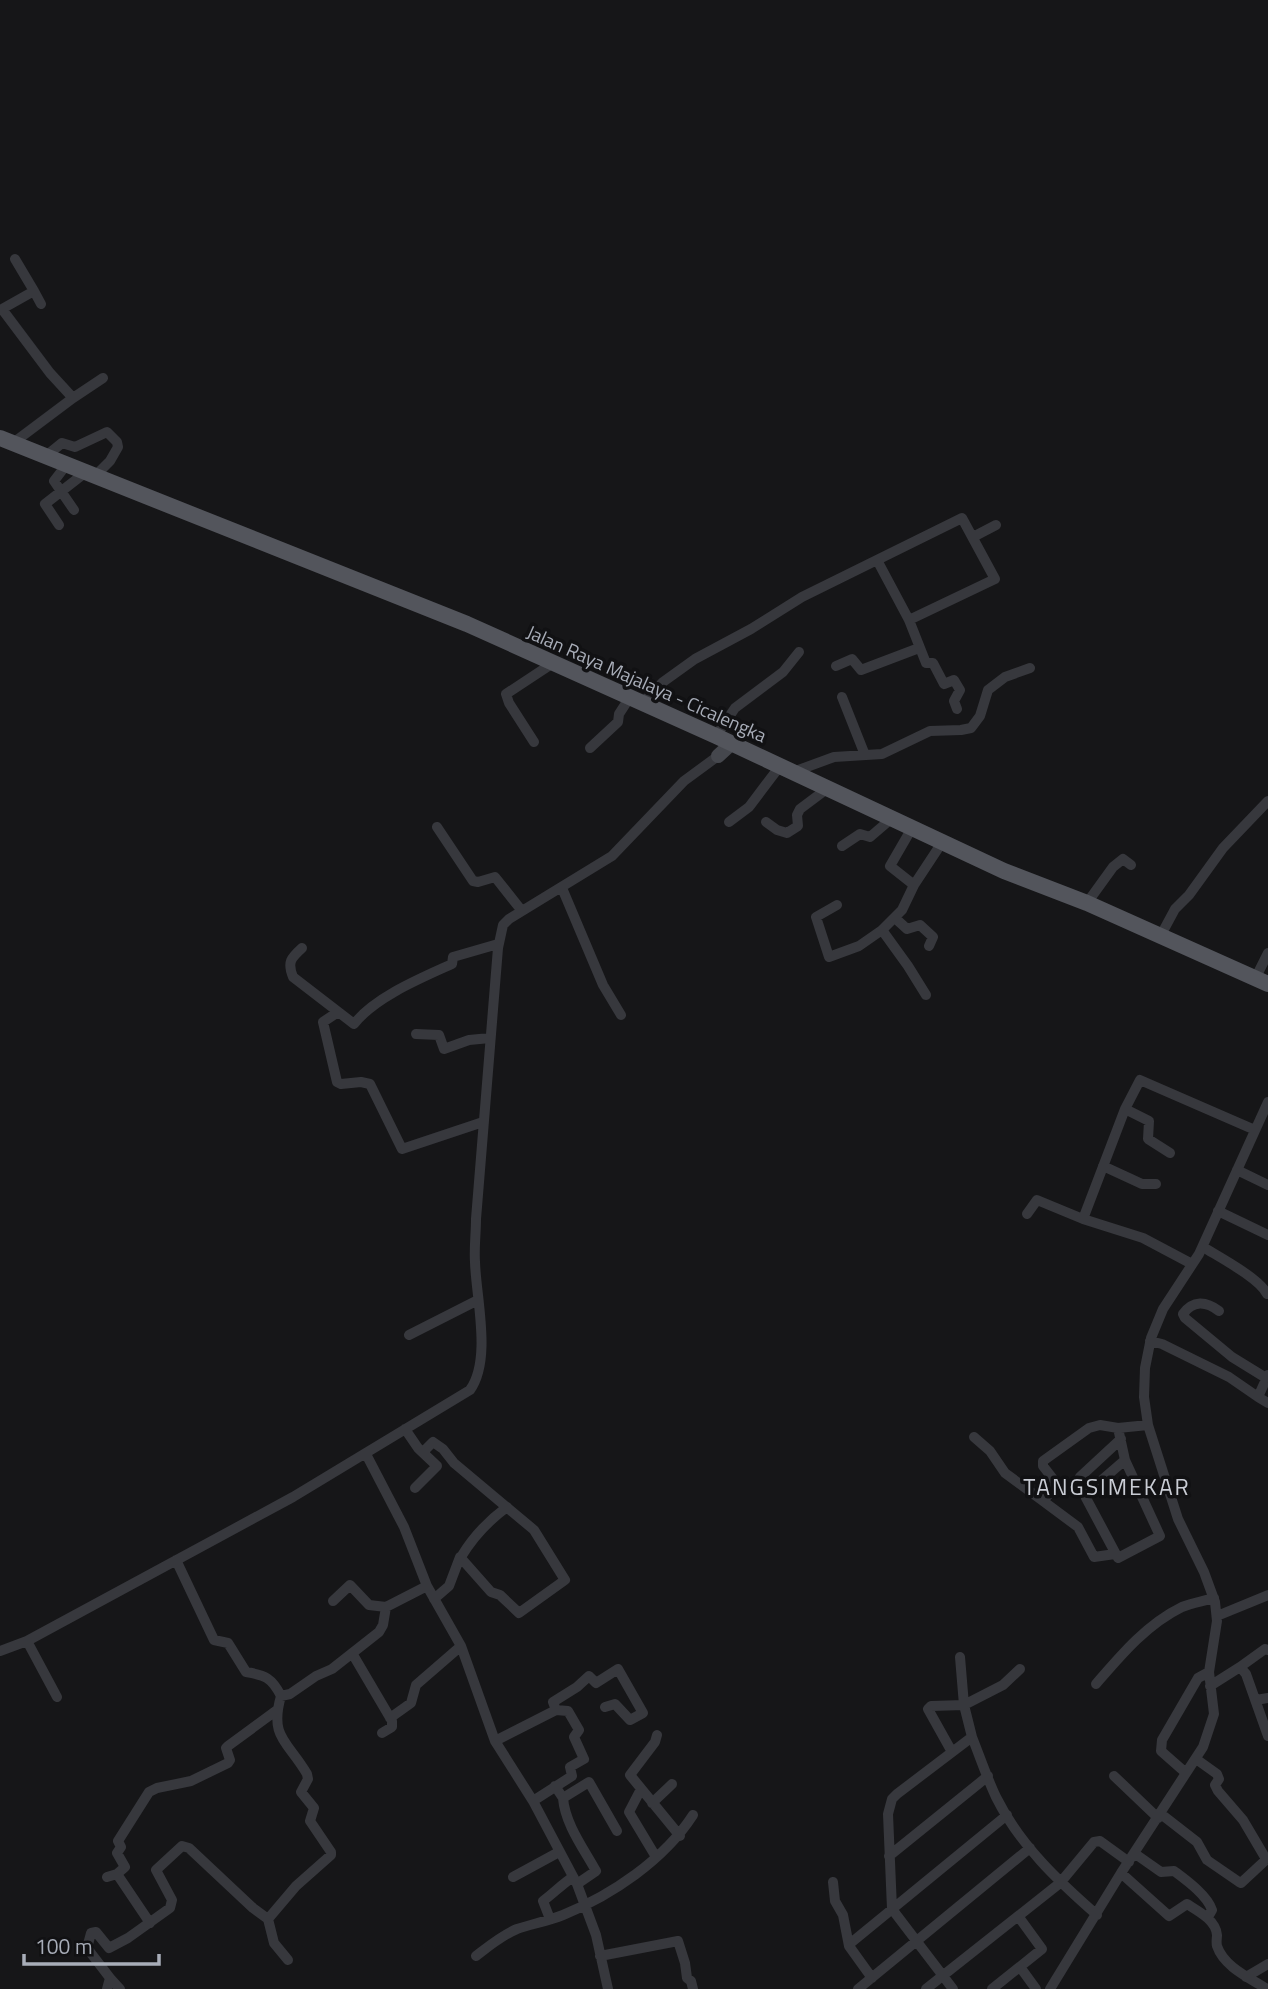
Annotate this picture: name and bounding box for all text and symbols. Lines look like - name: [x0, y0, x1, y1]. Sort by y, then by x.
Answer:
- street label: Jalan Raya Majalaya - Cicalengka: [522, 617, 772, 749]
- district label: TANGSIMEKAR: [1023, 1469, 1191, 1504]
- scale bar: [24, 1923, 159, 1967]
- text: 100 m: [35, 1930, 92, 1962]

